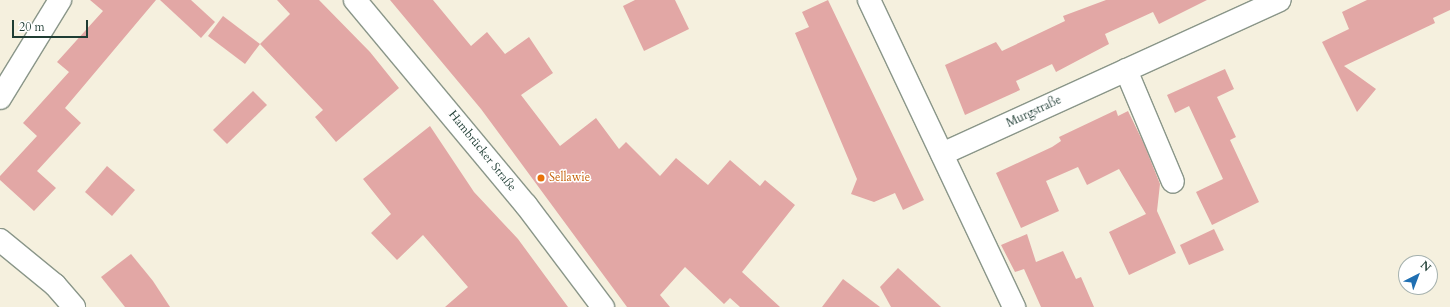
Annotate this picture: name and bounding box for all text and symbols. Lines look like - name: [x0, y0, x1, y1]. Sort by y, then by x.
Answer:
- scale bar: [14, 12, 90, 38]
- text: 20 m: [19, 19, 45, 35]
- street label: Murgstraße: [1004, 93, 1064, 131]
- street label: Hambrücker Straße: [445, 108, 519, 194]
- place label: Sellawie: [549, 171, 590, 185]
- marker: Sellawie: [536, 173, 546, 183]
- north arrow: [1398, 255, 1438, 295]
- text: N: [1417, 258, 1434, 275]

